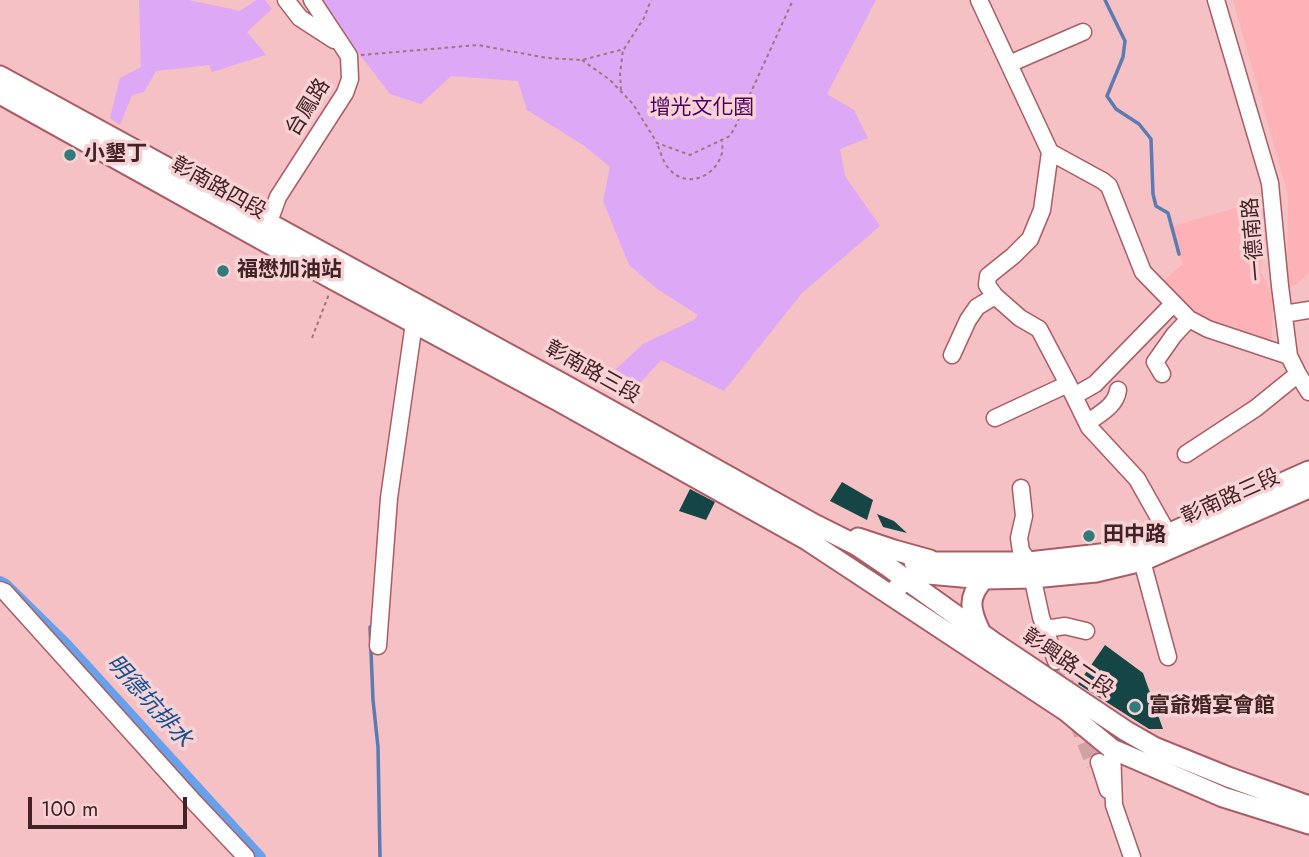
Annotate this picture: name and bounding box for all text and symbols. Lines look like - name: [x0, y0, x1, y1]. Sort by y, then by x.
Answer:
- street label: 台鳳路: [282, 75, 336, 141]
- park label: 增光文化園: [650, 96, 754, 122]
- place label: 小墾丁: [84, 142, 147, 168]
- marker: 小墾丁: [62, 147, 78, 163]
- street label: 彰南路四段: [166, 153, 270, 225]
- street label: 一德南路: [1239, 196, 1271, 282]
- place label: 福懋加油站: [237, 258, 342, 284]
- marker: 福懋加油站: [215, 263, 231, 279]
- street label: 彰南路三段: [540, 337, 644, 409]
- street label: 彰南路三段: [1178, 465, 1284, 531]
- place label: 田中路: [1103, 523, 1166, 549]
- marker: 田中路: [1081, 528, 1097, 544]
- street label: 彰興路二段: [1016, 624, 1118, 704]
- water label: 明德坑排水: [99, 650, 197, 754]
- place label: 富爺婚宴會館: [1149, 694, 1275, 720]
- marker: 富爺婚宴會館: [1127, 699, 1143, 715]
- scale bar: [32, 784, 191, 828]
- text: 100 m: [41, 794, 98, 824]

